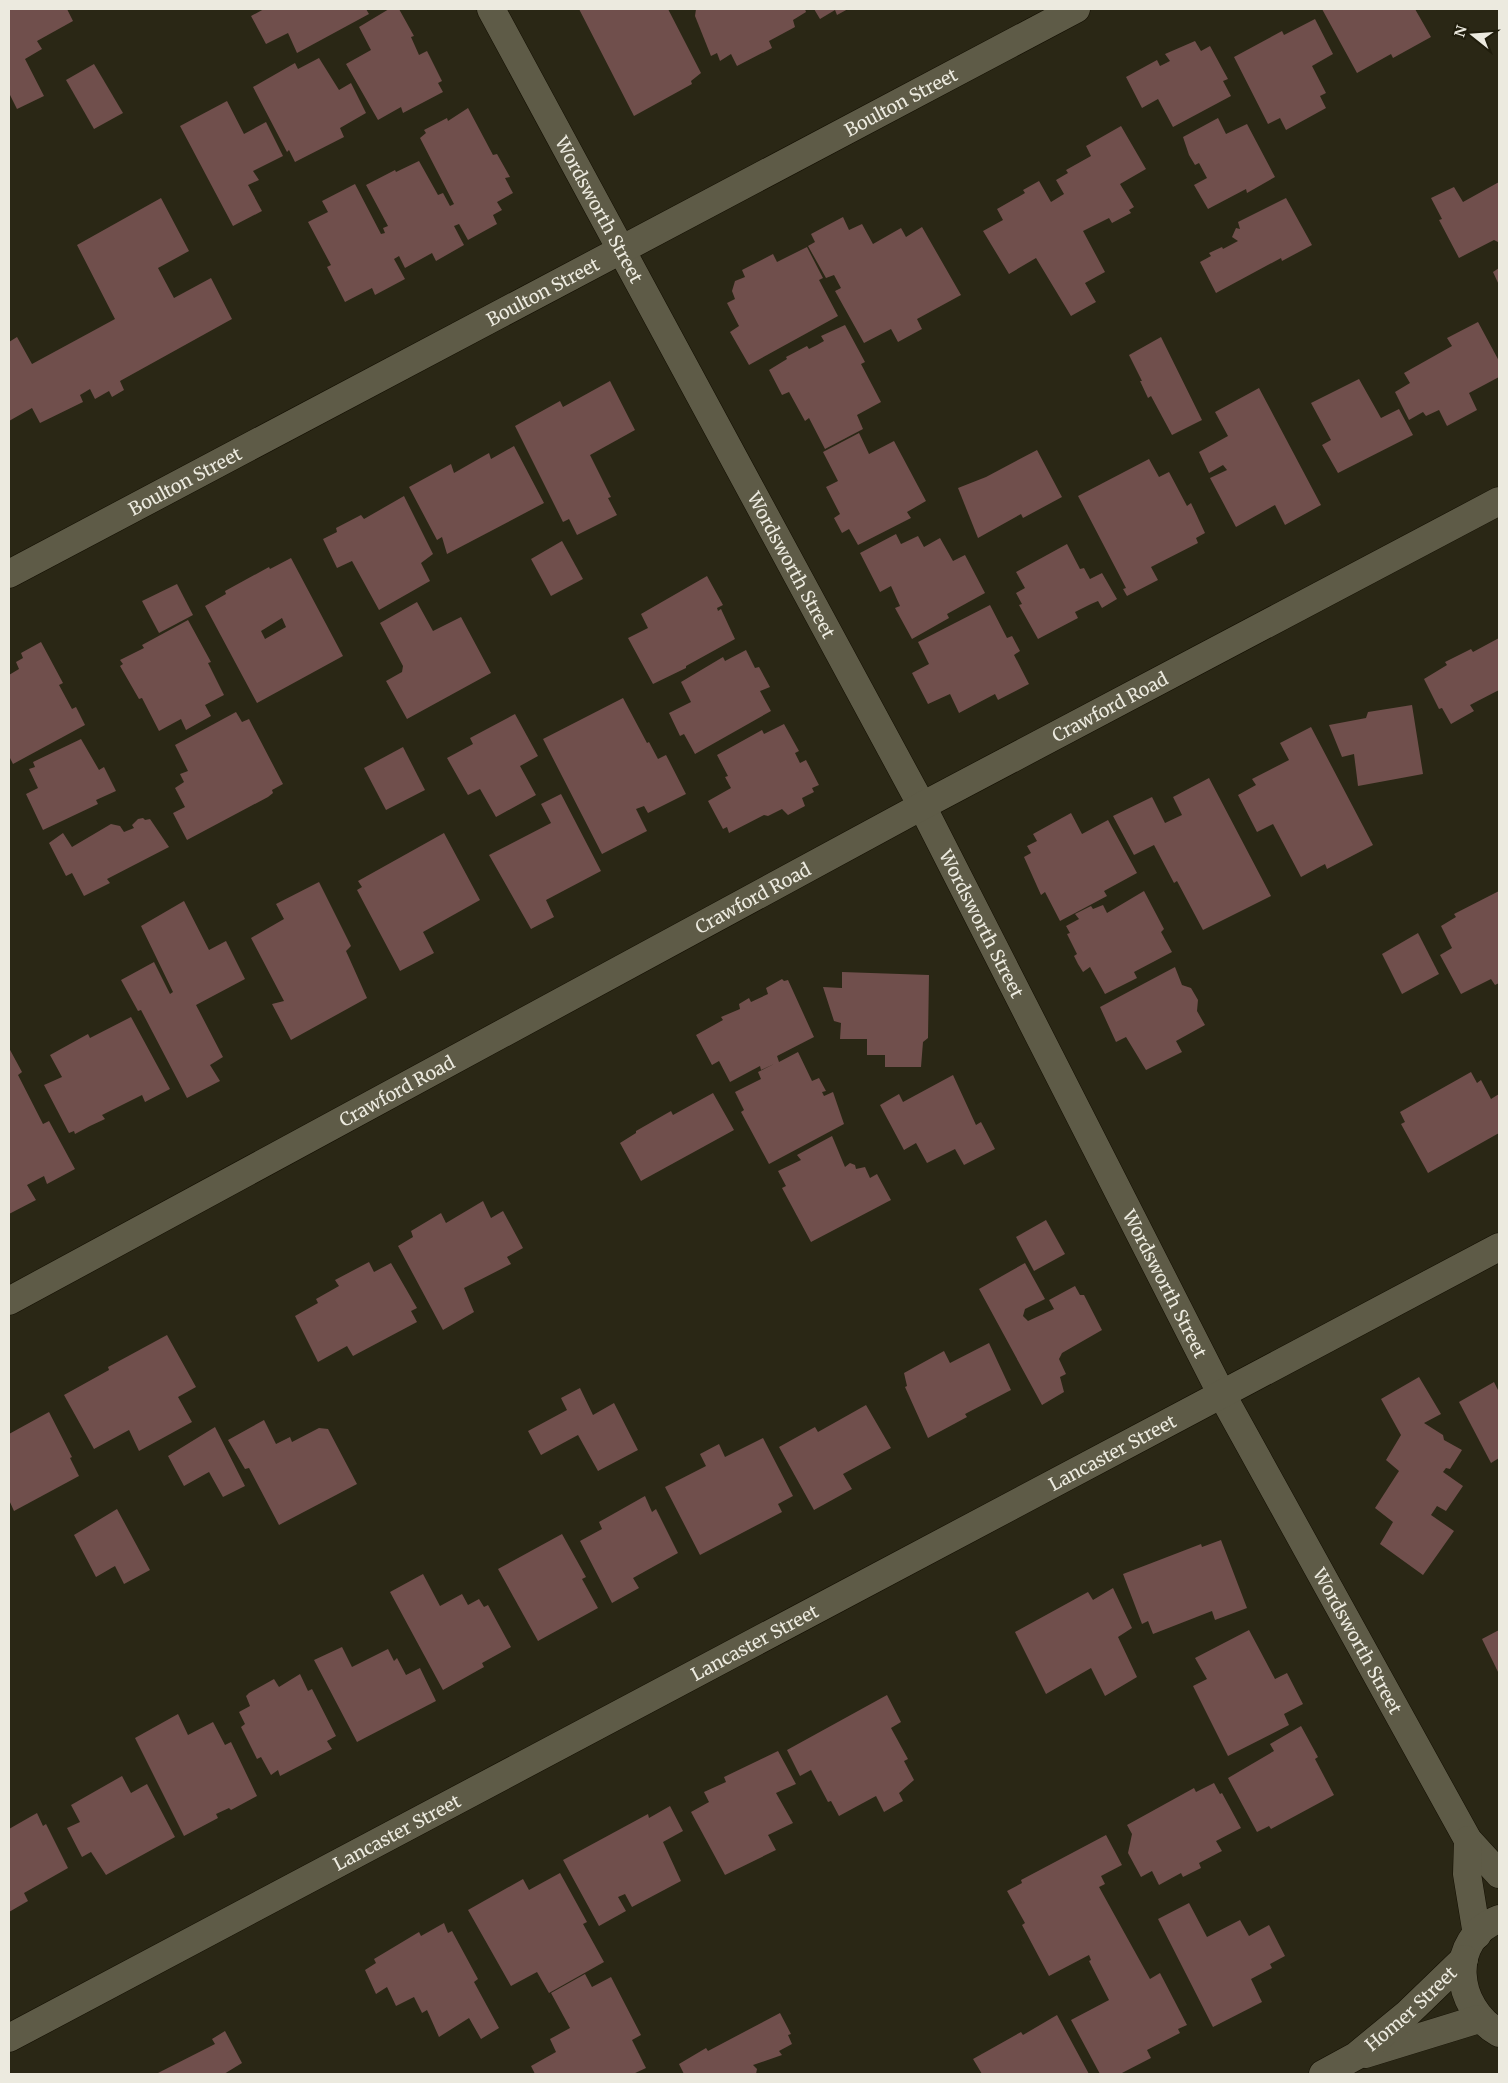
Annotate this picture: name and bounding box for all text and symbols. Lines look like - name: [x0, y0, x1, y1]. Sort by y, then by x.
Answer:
- north arrow: [1448, 10, 1498, 60]
- text: N: [1450, 23, 1471, 39]
- street label: Boulton Street: [840, 63, 961, 141]
- street label: Wordsworth Street: [550, 131, 648, 287]
- street label: Boulton Street: [482, 252, 603, 331]
- street label: Boulton Street: [124, 442, 245, 520]
- street label: Wordsworth Street: [742, 487, 841, 642]
- street label: Crawford Road: [1048, 667, 1172, 747]
- street label: Wordsworth Street: [934, 845, 1029, 1001]
- street label: Crawford Road: [691, 857, 815, 938]
- street label: Crawford Road: [335, 1050, 458, 1131]
- street label: Wordsworth Street: [1118, 1205, 1213, 1361]
- street label: Lancaster Street: [1045, 1409, 1180, 1496]
- street label: Wordsworth Street: [1308, 1563, 1407, 1718]
- street label: Lancaster Street: [687, 1599, 822, 1685]
- street label: Lancaster Street: [329, 1789, 464, 1875]
- street label: Homer Street: [1360, 1961, 1461, 2056]

